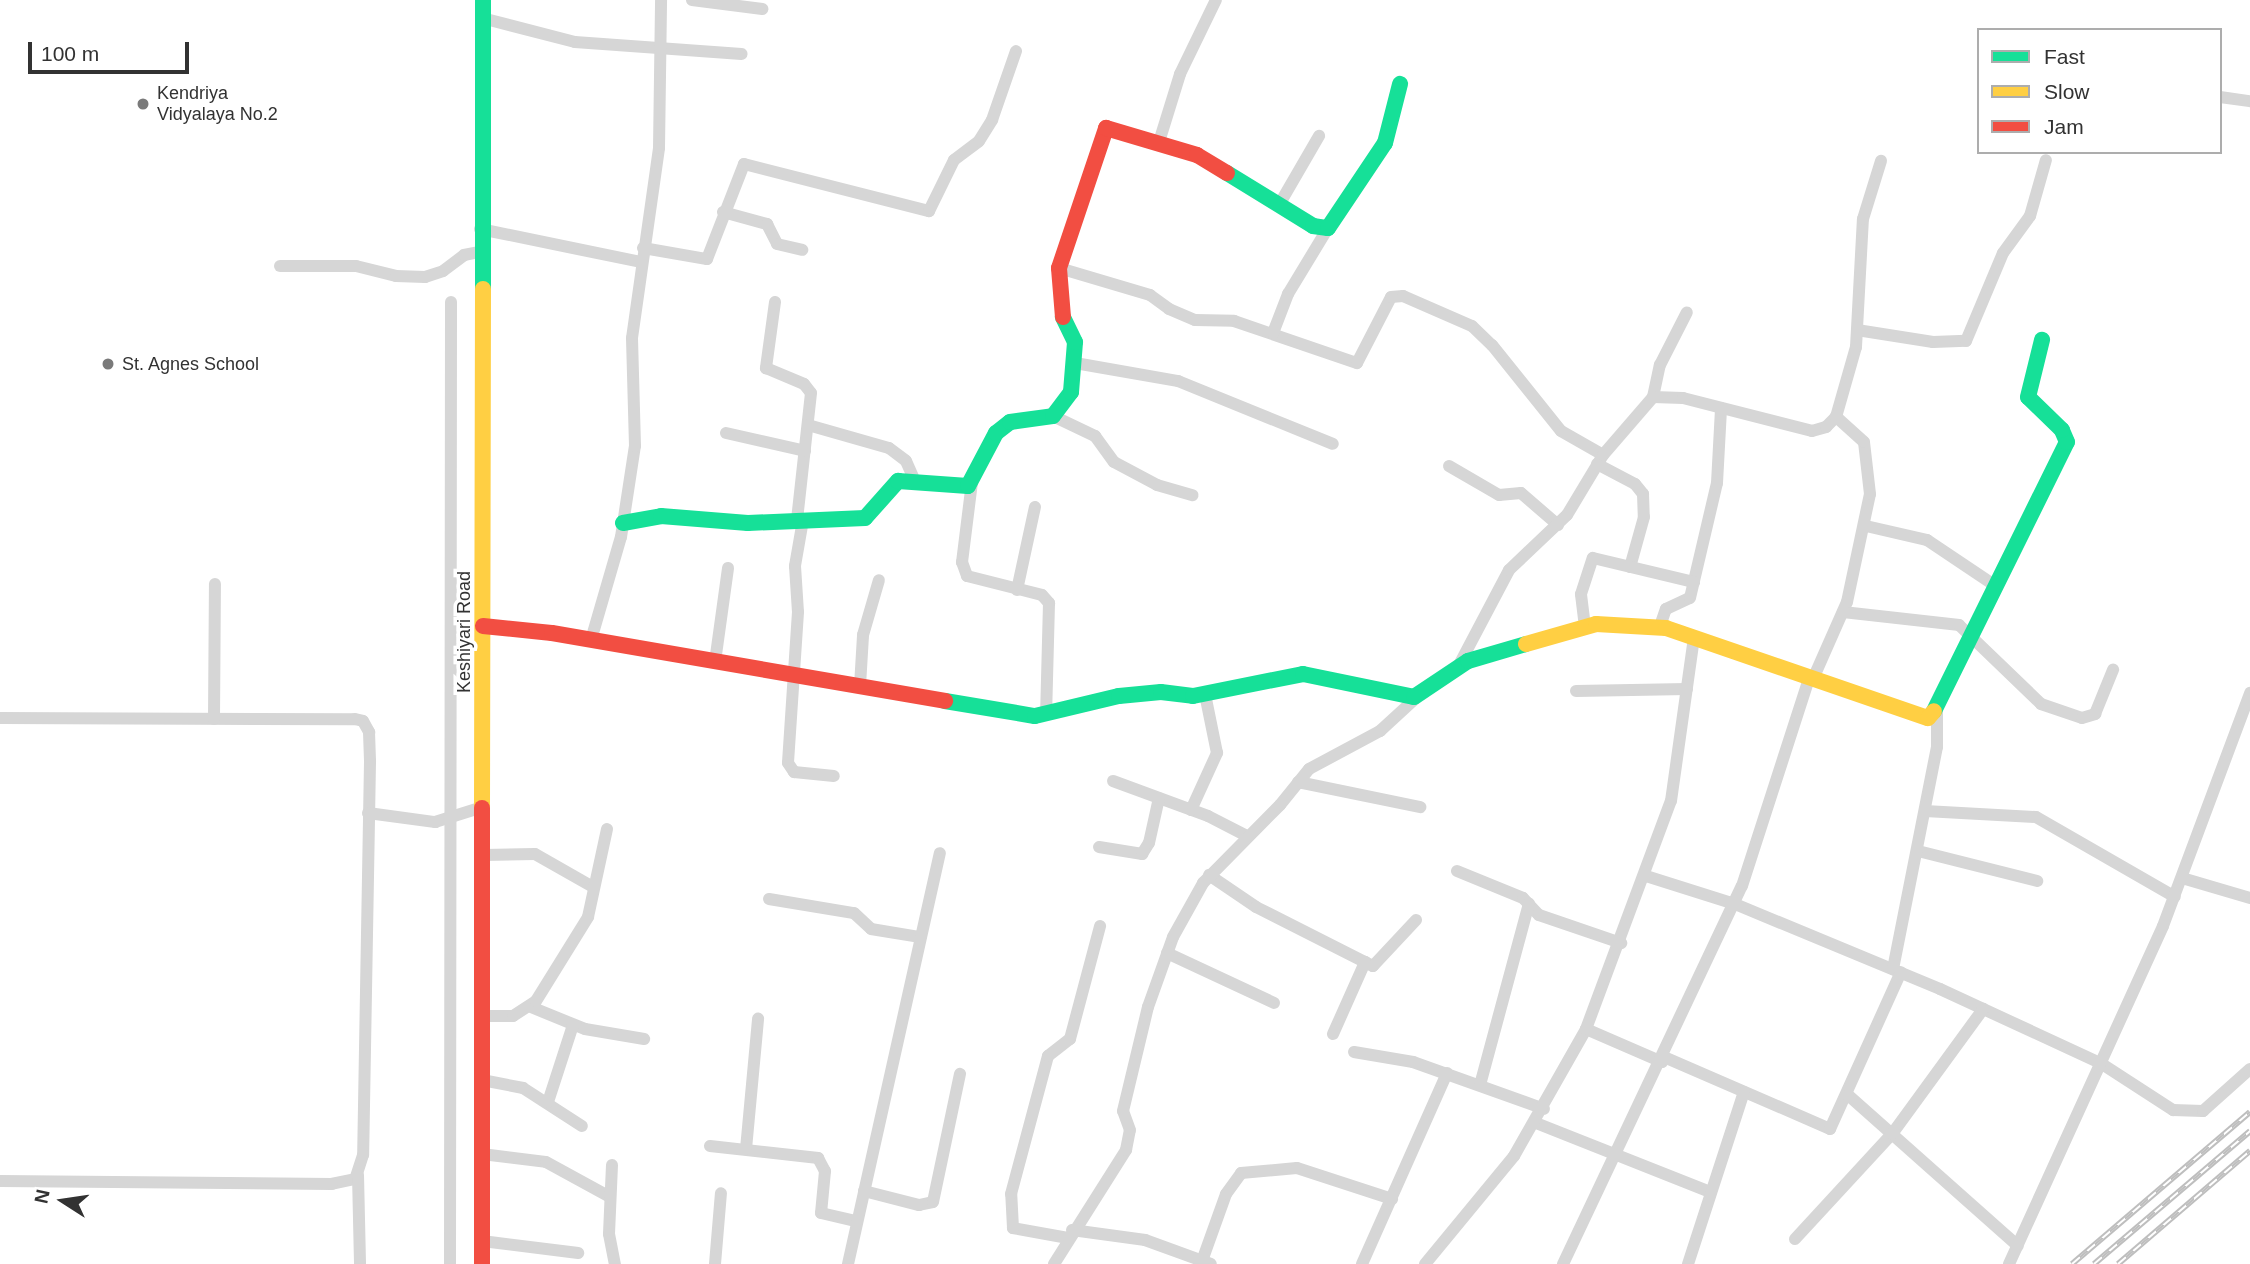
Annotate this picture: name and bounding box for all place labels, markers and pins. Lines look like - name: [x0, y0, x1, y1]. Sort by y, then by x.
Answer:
- place label: Kendriya Vidyalaya No.2: [157, 83, 278, 126]
- marker: Kendriya Vidyalaya No.2: [135, 96, 151, 112]
- place label: St. Agnes School: [122, 353, 260, 375]
- marker: St. Agnes School: [100, 356, 116, 372]

